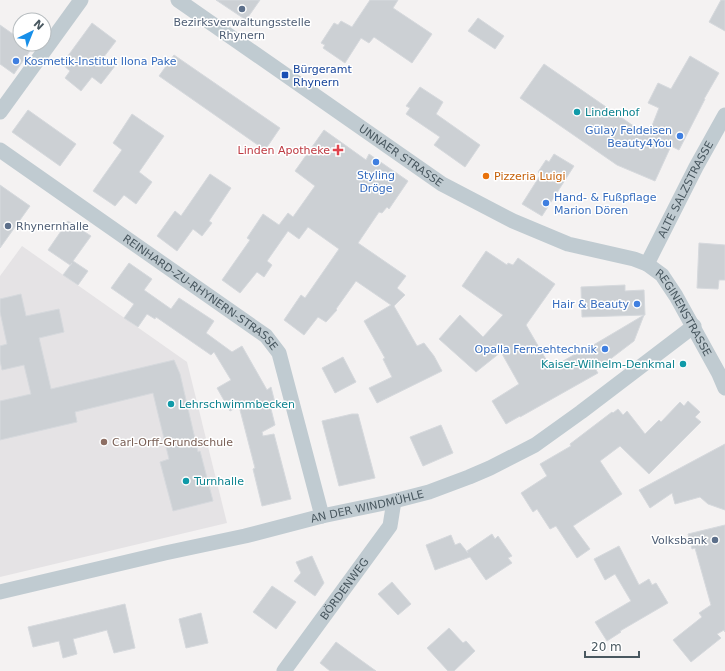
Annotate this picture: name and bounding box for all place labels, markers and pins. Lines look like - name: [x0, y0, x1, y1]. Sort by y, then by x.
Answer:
- marker: Bezirksverwaltungsstelle Rhynern: [237, 4, 247, 14]
- place label: Bezirksverwaltungsstelle Rhynern: [173, 16, 311, 42]
- place label: Kosmetik-Institut Ilona Pake: [24, 55, 177, 68]
- marker: Kosmetik-Institut Ilona Pake: [11, 56, 21, 66]
- place label: Bürgeramt Rhynern: [293, 63, 353, 89]
- marker: Bürgeramt Rhynern: [280, 70, 290, 80]
- place label: Lindenhof: [585, 106, 641, 119]
- marker: Lindenhof: [572, 107, 582, 117]
- place label: Gülay Feldeisen Beauty4You: [585, 124, 672, 150]
- marker: Gülay Feldeisen Beauty4You: [675, 131, 685, 141]
- place label: Linden Apotheke: [238, 144, 330, 157]
- marker: Linden Apotheke: [333, 145, 343, 155]
- marker: Styling Dröge: [371, 157, 381, 167]
- place label: Styling Dröge: [357, 169, 395, 195]
- place label: Pizzeria Luigi: [494, 170, 566, 183]
- marker: Pizzeria Luigi: [481, 171, 491, 181]
- place label: Hand- & Fußpflage Marion Dören: [554, 191, 657, 217]
- marker: Hand- & Fußpflage Marion Dören: [541, 198, 551, 208]
- place label: Rhynernhalle: [16, 220, 89, 233]
- marker: Rhynernhalle: [3, 221, 13, 231]
- place label: Hair & Beauty: [552, 298, 629, 311]
- marker: Hair & Beauty: [632, 299, 642, 309]
- place label: Opalla Fernsehtechnik: [475, 343, 598, 356]
- marker: Opalla Fernsehtechnik: [600, 344, 610, 354]
- place label: Kaiser-Wilhelm-Denkmal: [541, 358, 675, 371]
- marker: Kaiser-Wilhelm-Denkmal: [678, 359, 688, 369]
- place label: Lehrschwimmbecken: [179, 398, 295, 411]
- marker: Lehrschwimmbecken: [166, 399, 176, 409]
- place label: Carl-Orff-Grundschule: [112, 436, 233, 449]
- marker: Carl-Orff-Grundschule: [99, 437, 109, 447]
- place label: Turnhalle: [193, 475, 244, 488]
- marker: Turnhalle: [181, 476, 191, 486]
- place label: Volksbank: [651, 534, 708, 547]
- marker: Volksbank: [710, 535, 720, 545]

